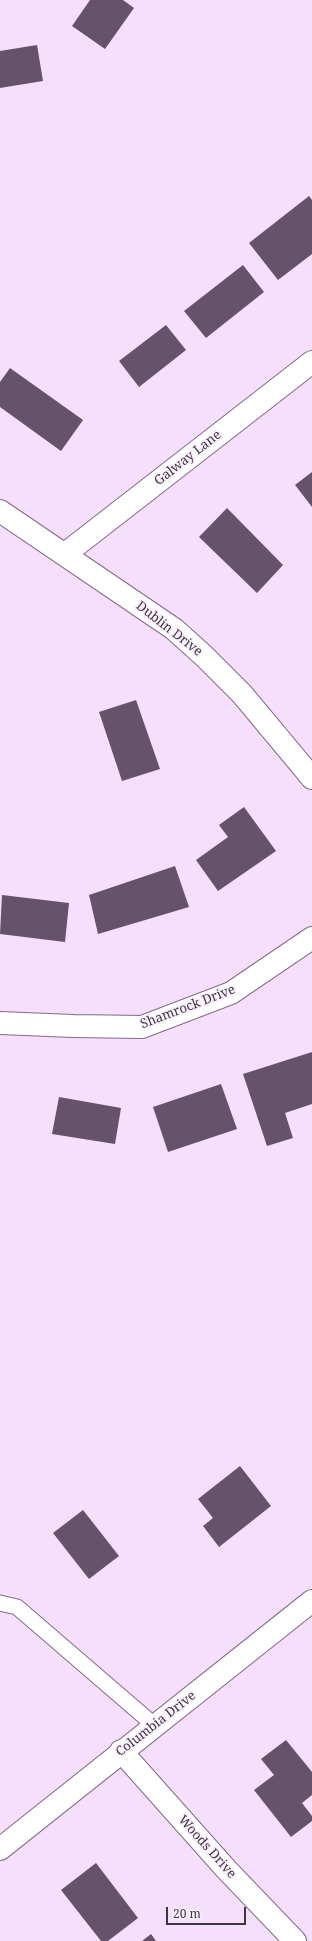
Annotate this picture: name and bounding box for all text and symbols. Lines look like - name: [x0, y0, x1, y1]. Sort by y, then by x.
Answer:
- street label: Galway Lane: [152, 427, 224, 489]
- street label: Dublin Drive: [133, 598, 205, 660]
- street label: Shamrock Drive: [138, 982, 238, 1032]
- street label: Columbia Drive: [113, 1688, 199, 1760]
- street label: Woods Drive: [175, 1812, 239, 1882]
- scale bar: [168, 1899, 248, 1925]
- text: 20 m: [173, 1905, 201, 1922]

